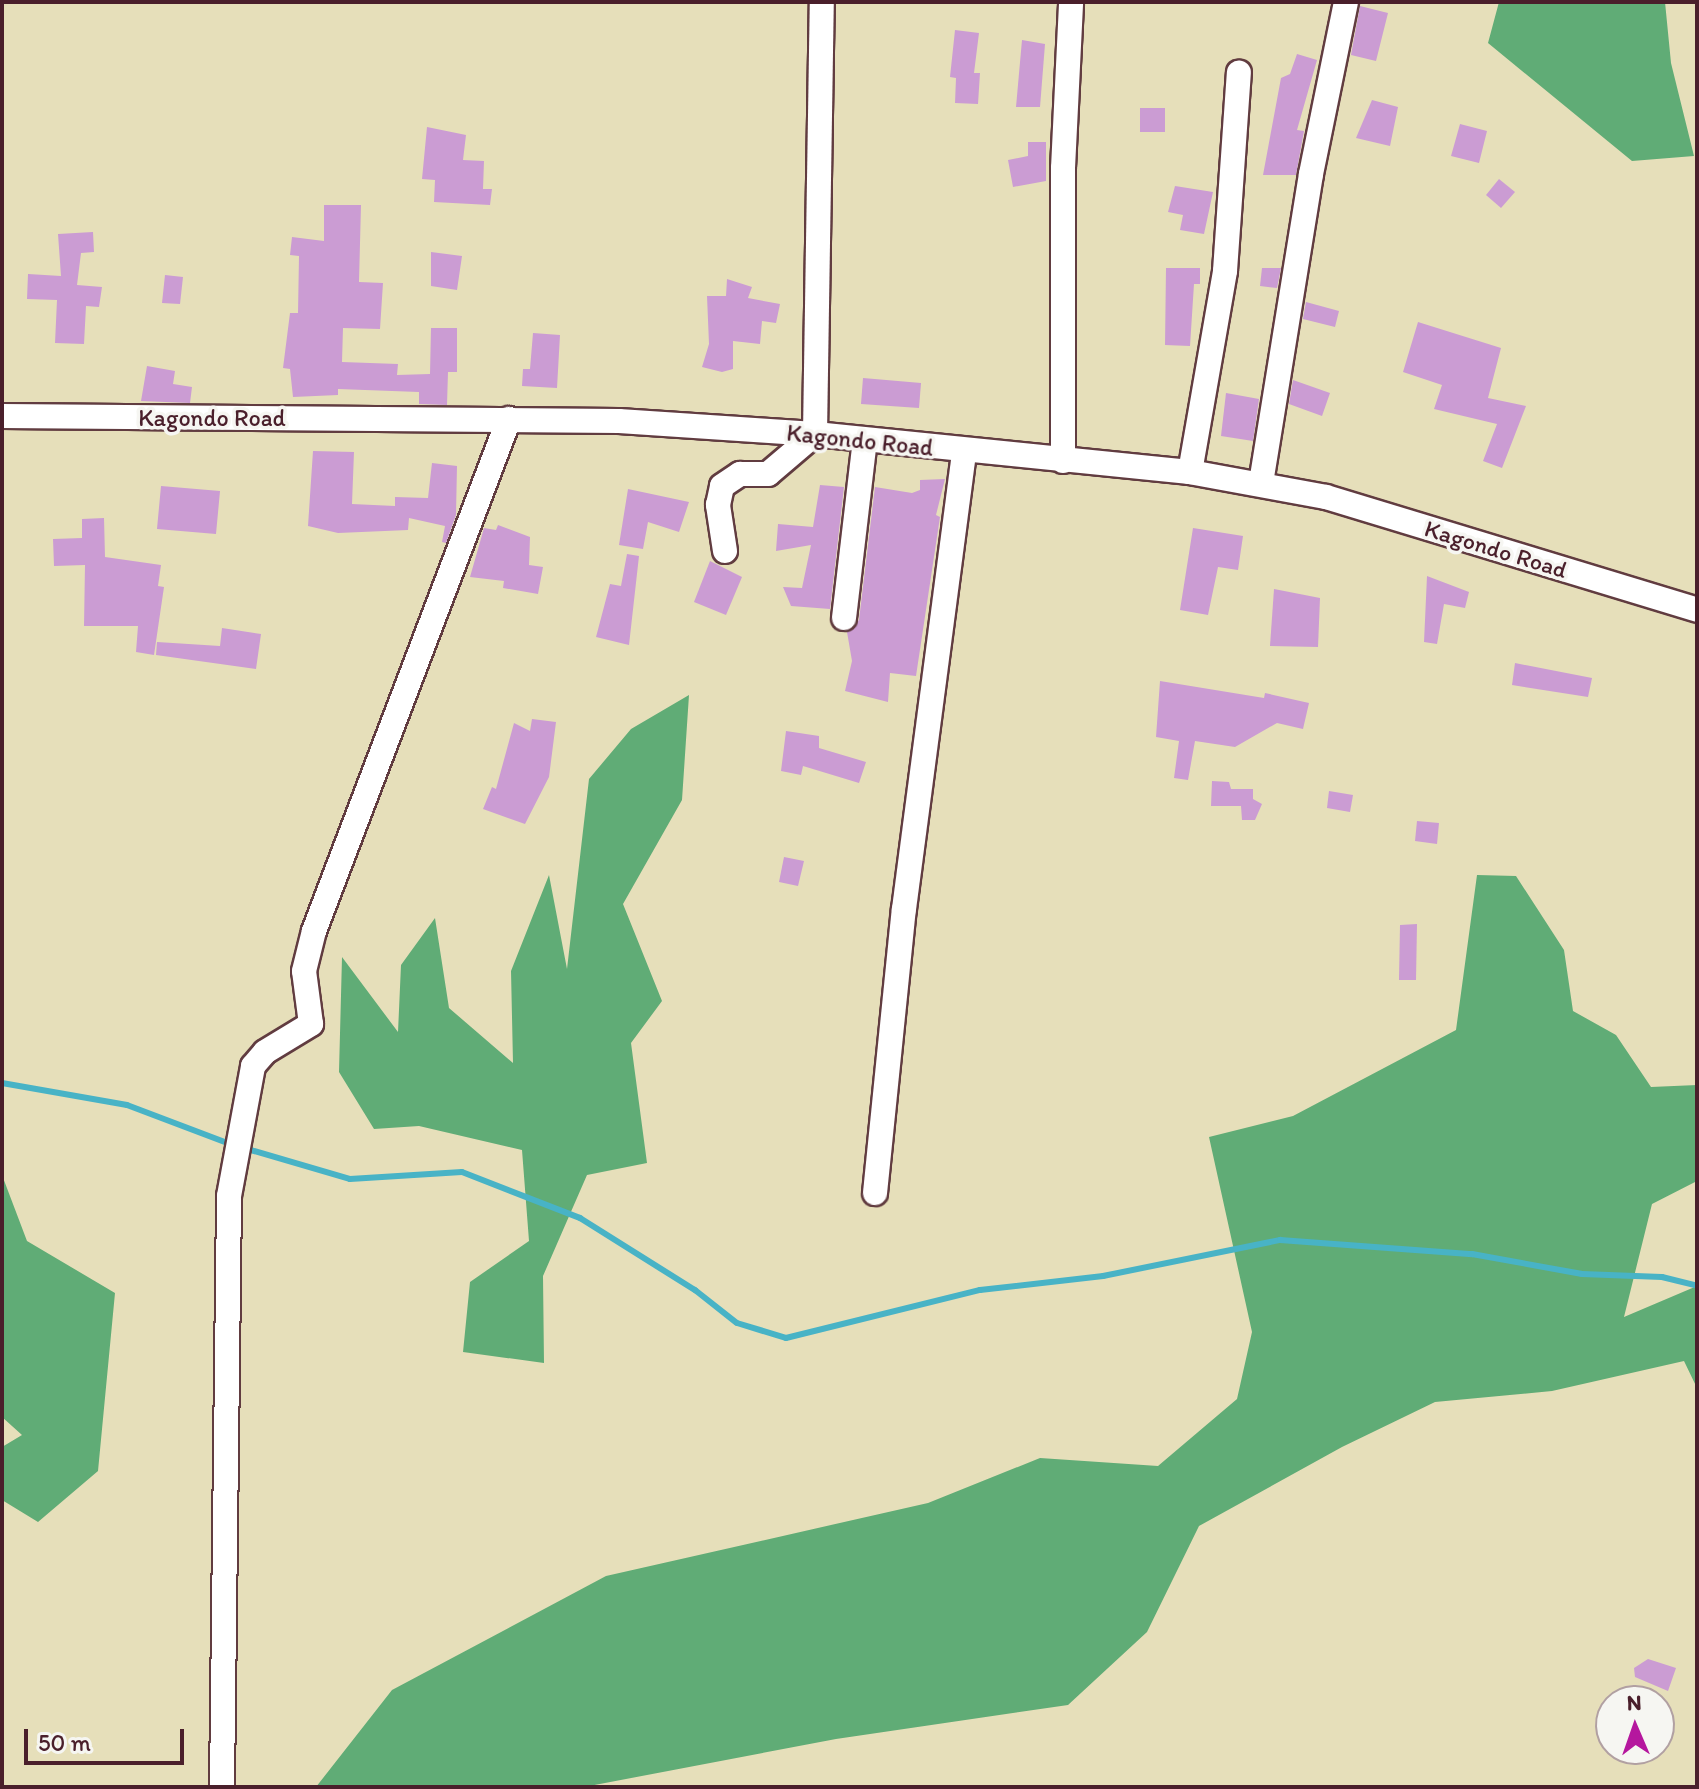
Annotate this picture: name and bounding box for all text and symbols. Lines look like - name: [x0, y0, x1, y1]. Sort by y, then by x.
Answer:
- street label: Kagondo Road: [138, 404, 286, 432]
- street label: Kagondo Road: [785, 418, 935, 462]
- street label: Kagondo Road: [1421, 514, 1571, 584]
- north arrow: [1595, 1685, 1675, 1765]
- text: N: [1626, 1689, 1642, 1716]
- scale bar: [28, 1713, 188, 1763]
- text: 50 m: [38, 1728, 91, 1757]

